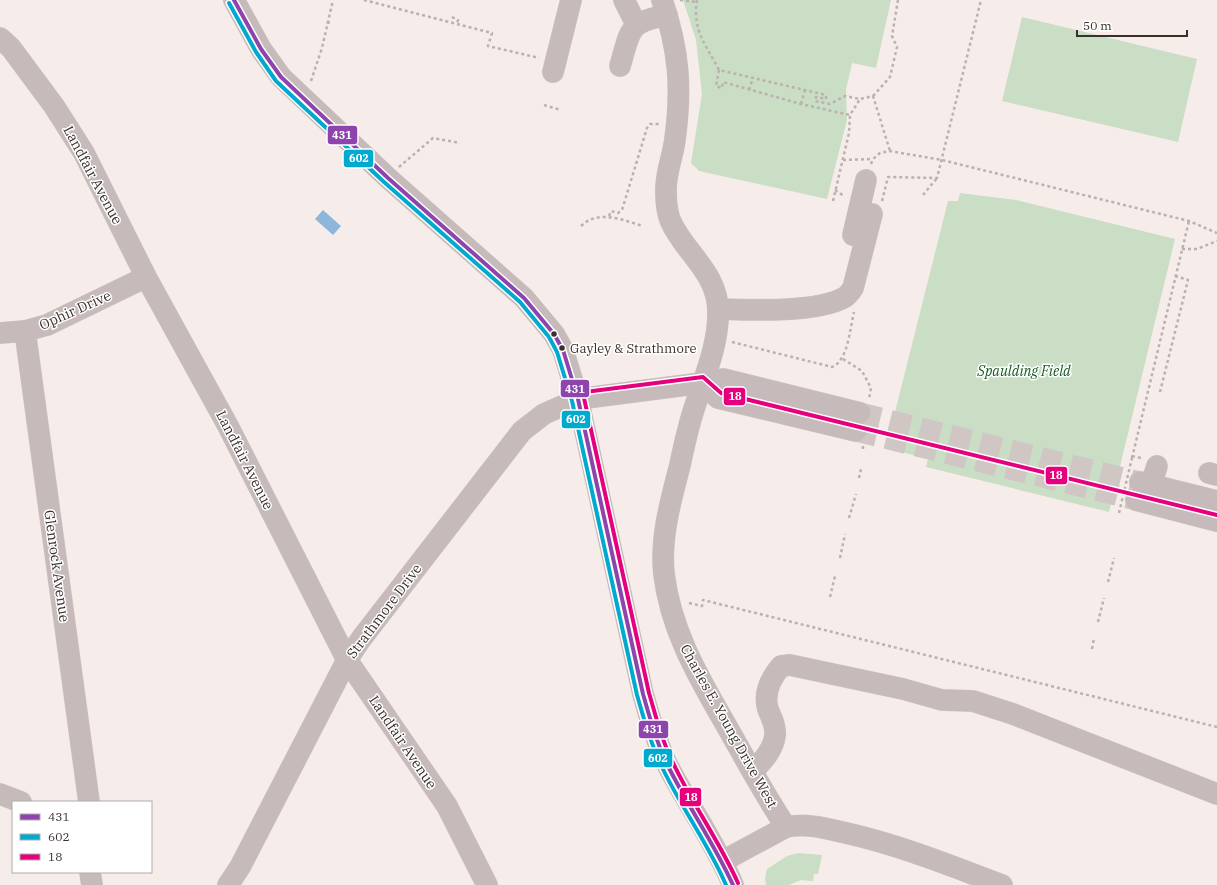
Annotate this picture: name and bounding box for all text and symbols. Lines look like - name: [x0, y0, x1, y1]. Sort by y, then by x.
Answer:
- scale bar: [1077, 12, 1187, 38]
- text: 50 m: [1083, 18, 1112, 33]
- street label: Landfair Avenue: [59, 123, 127, 227]
- line badge: 431: [327, 125, 358, 145]
- text: 431: [332, 128, 352, 142]
- line badge: 602: [343, 149, 374, 168]
- text: 602: [349, 151, 369, 165]
- street label: Ophir Drive: [36, 286, 114, 334]
- unlabelled marker: [549, 329, 559, 339]
- place label: Gayley & Strathmore: [570, 340, 697, 357]
- marker: Gayley & Strathmore: [557, 343, 567, 353]
- park label: Spaulding Field: [976, 362, 1071, 380]
- line badge: 431: [560, 379, 590, 398]
- text: 431: [565, 382, 585, 396]
- line badge: 18: [723, 387, 746, 406]
- text: 18: [728, 389, 742, 403]
- street label: Landfair Avenue: [212, 407, 278, 513]
- line badge: 602: [561, 410, 591, 429]
- text: 602: [566, 412, 586, 426]
- line badge: 18: [1045, 466, 1068, 485]
- text: 18: [1049, 468, 1063, 482]
- street label: Glenrock Avenue: [40, 509, 74, 623]
- street label: Strathmore Drive: [342, 560, 426, 662]
- street label: Charles E. Young Drive West: [676, 641, 782, 811]
- street label: Landfair Avenue: [365, 692, 441, 792]
- line badge: 431: [638, 720, 669, 739]
- text: 431: [643, 722, 663, 736]
- line badge: 602: [643, 748, 673, 768]
- text: 602: [648, 751, 668, 765]
- line badge: 18: [679, 787, 702, 807]
- text: 18: [684, 790, 698, 804]
- legend: [12, 801, 152, 873]
- text: 431: [48, 809, 70, 824]
- text: 602: [48, 829, 70, 844]
- text: 18: [48, 849, 62, 864]

